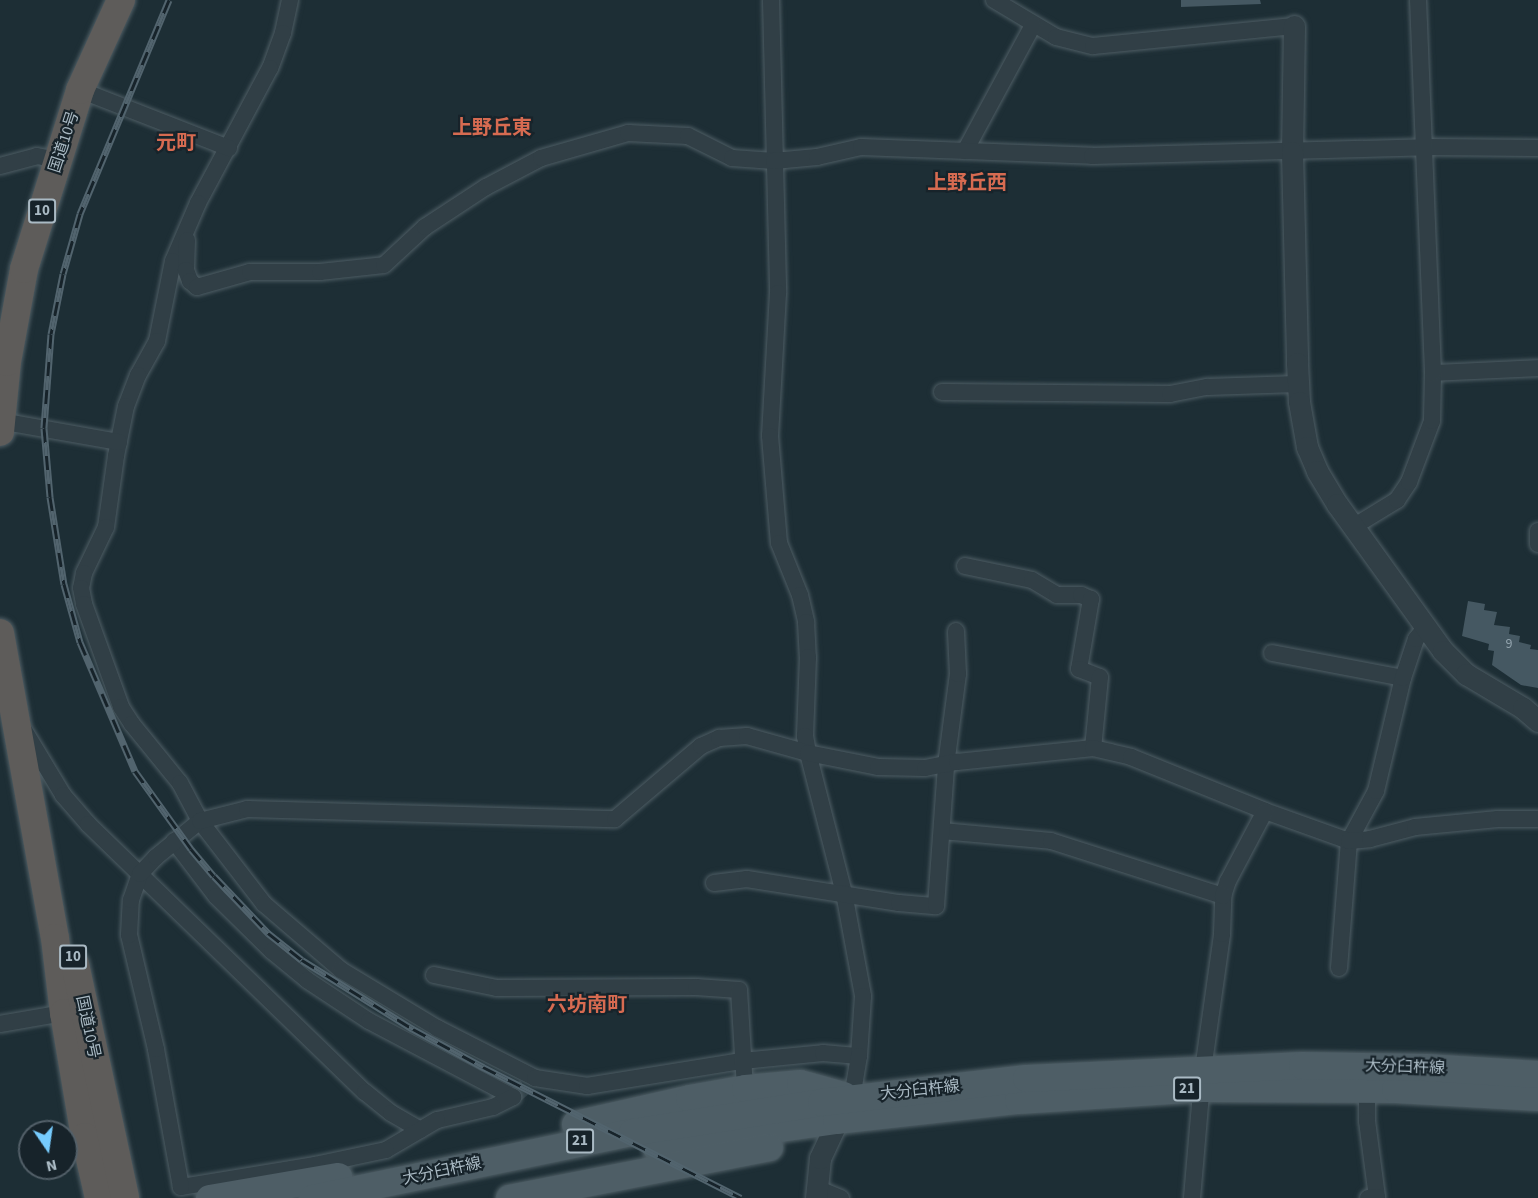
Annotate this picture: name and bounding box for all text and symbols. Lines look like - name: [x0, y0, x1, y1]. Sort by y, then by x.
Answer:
- street label: 国道10号: [45, 109, 83, 175]
- district label: 上野丘東: [452, 116, 532, 140]
- district label: 元町: [156, 131, 196, 155]
- district label: 上野丘西: [927, 171, 1007, 195]
- road number: 10: [27, 199, 57, 223]
- house number: 9: [1506, 636, 1512, 652]
- road number: 10: [58, 945, 88, 969]
- district label: 六坊南町: [547, 993, 627, 1017]
- street label: 国道10号: [72, 994, 104, 1060]
- street label: 大分臼杵線: [1365, 1056, 1445, 1078]
- street label: 大分臼杵線: [879, 1076, 961, 1104]
- road number: 21: [1172, 1077, 1202, 1101]
- north arrow: [18, 1120, 78, 1180]
- road number: 21: [565, 1129, 595, 1153]
- street label: 大分臼杵線: [401, 1153, 483, 1189]
- text: N: [44, 1154, 59, 1178]

